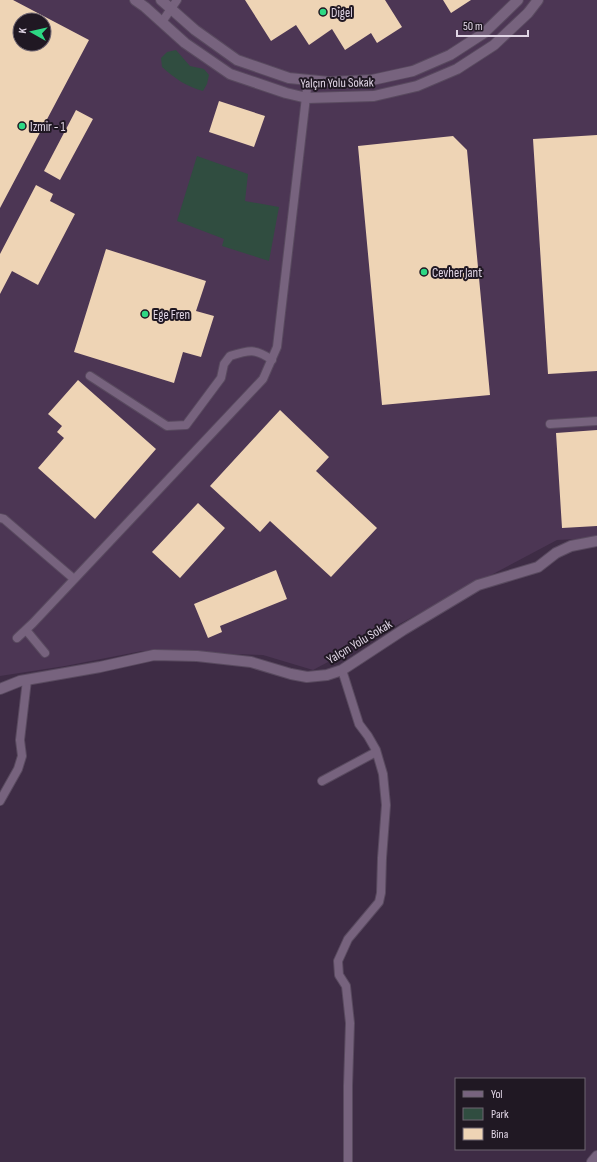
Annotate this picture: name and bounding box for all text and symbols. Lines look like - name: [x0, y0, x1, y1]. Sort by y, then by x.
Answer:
- place label: Digel: [331, 5, 353, 21]
- marker: Digel: [318, 7, 328, 17]
- north arrow: [12, 12, 52, 52]
- scale bar: [457, 12, 528, 38]
- text: 50 m: [463, 19, 483, 34]
- text: K: [16, 27, 29, 34]
- street label: Yalçın Yolu Sokak: [300, 74, 374, 92]
- place label: Izmir - 1: [30, 119, 66, 135]
- marker: Izmir - 1: [17, 121, 27, 131]
- place label: Cevher Jant: [432, 265, 482, 281]
- marker: Cevher Jant: [419, 267, 429, 277]
- place label: Ege Fren: [153, 307, 190, 323]
- marker: Ege Fren: [140, 309, 150, 319]
- street label: Yalçın Yolu Sokak: [324, 616, 395, 668]
- legend: [455, 1078, 585, 1150]
- text: Yol: [491, 1087, 503, 1102]
- text: Park: [491, 1107, 509, 1122]
- text: Bina: [491, 1127, 509, 1142]

